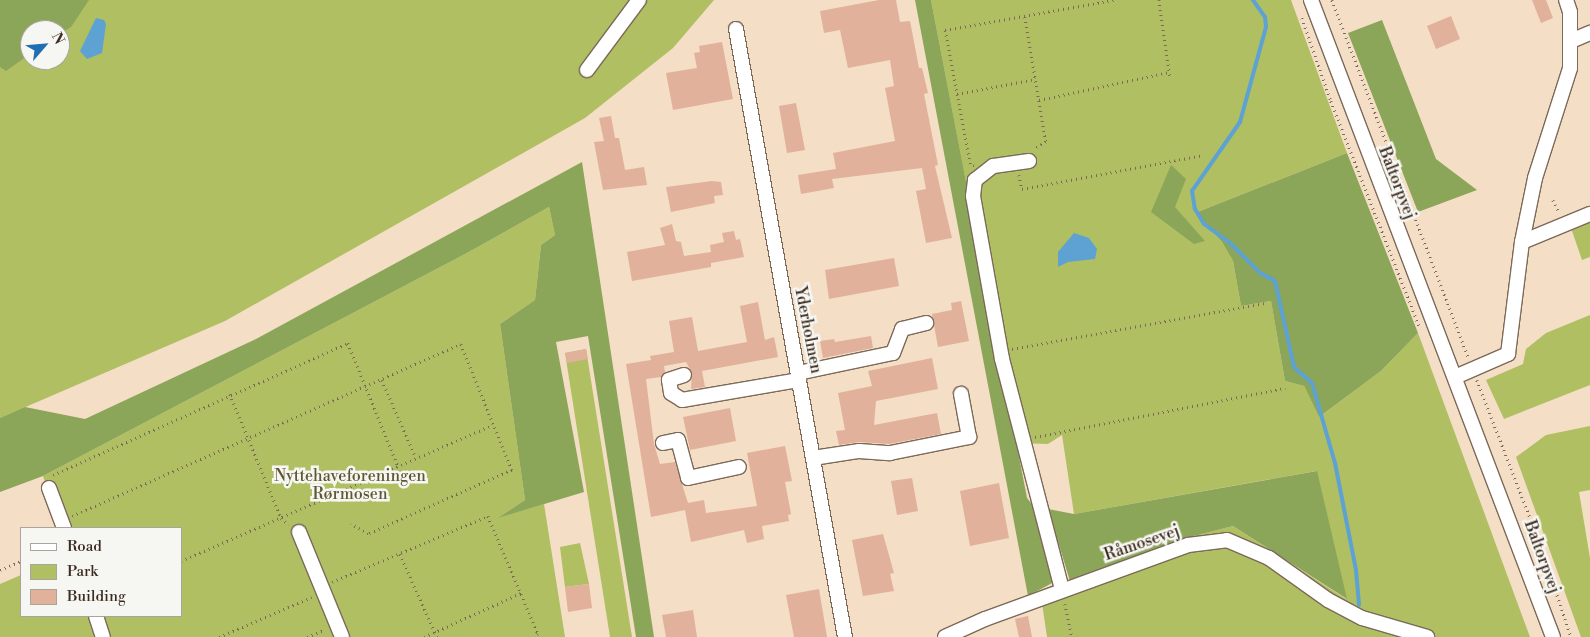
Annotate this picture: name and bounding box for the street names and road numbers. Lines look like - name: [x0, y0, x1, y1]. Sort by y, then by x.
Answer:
- street label: Baltorpvej: [1374, 144, 1420, 222]
- street label: Yderholmen: [790, 285, 826, 375]
- street label: Baltorpvej: [1520, 518, 1564, 596]
- street label: Råmosevej: [1102, 521, 1182, 565]

